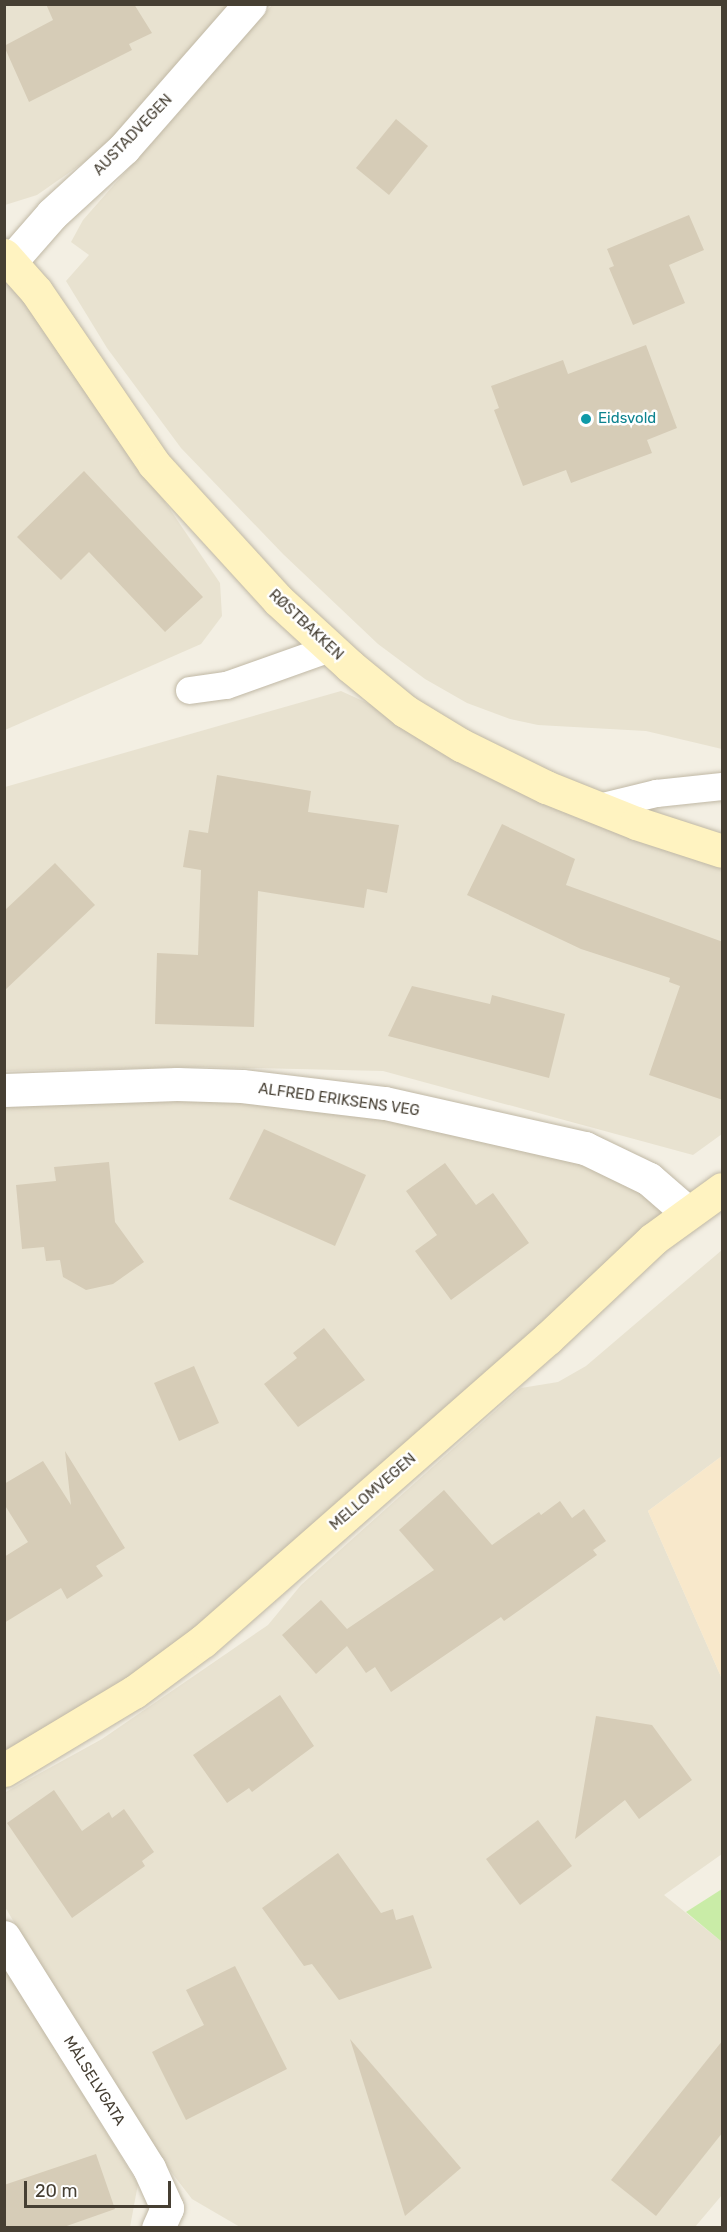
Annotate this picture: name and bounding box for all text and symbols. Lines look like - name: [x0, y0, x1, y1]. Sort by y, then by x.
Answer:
- street label: AUSTADVEGEN: [90, 91, 176, 179]
- place label: Eidsvold: [598, 410, 656, 428]
- marker: Eidsvold: [579, 412, 593, 426]
- street label: RØSTBAKKEN: [265, 586, 347, 664]
- street label: ALFRED ERIKSENS VEG: [257, 1080, 421, 1120]
- street label: MELLOMVEGEN: [326, 1450, 420, 1534]
- street label: MÅLSELVGATA: [59, 2033, 129, 2129]
- scale bar: [27, 2169, 174, 2207]
- text: 20 m: [35, 2180, 77, 2202]

